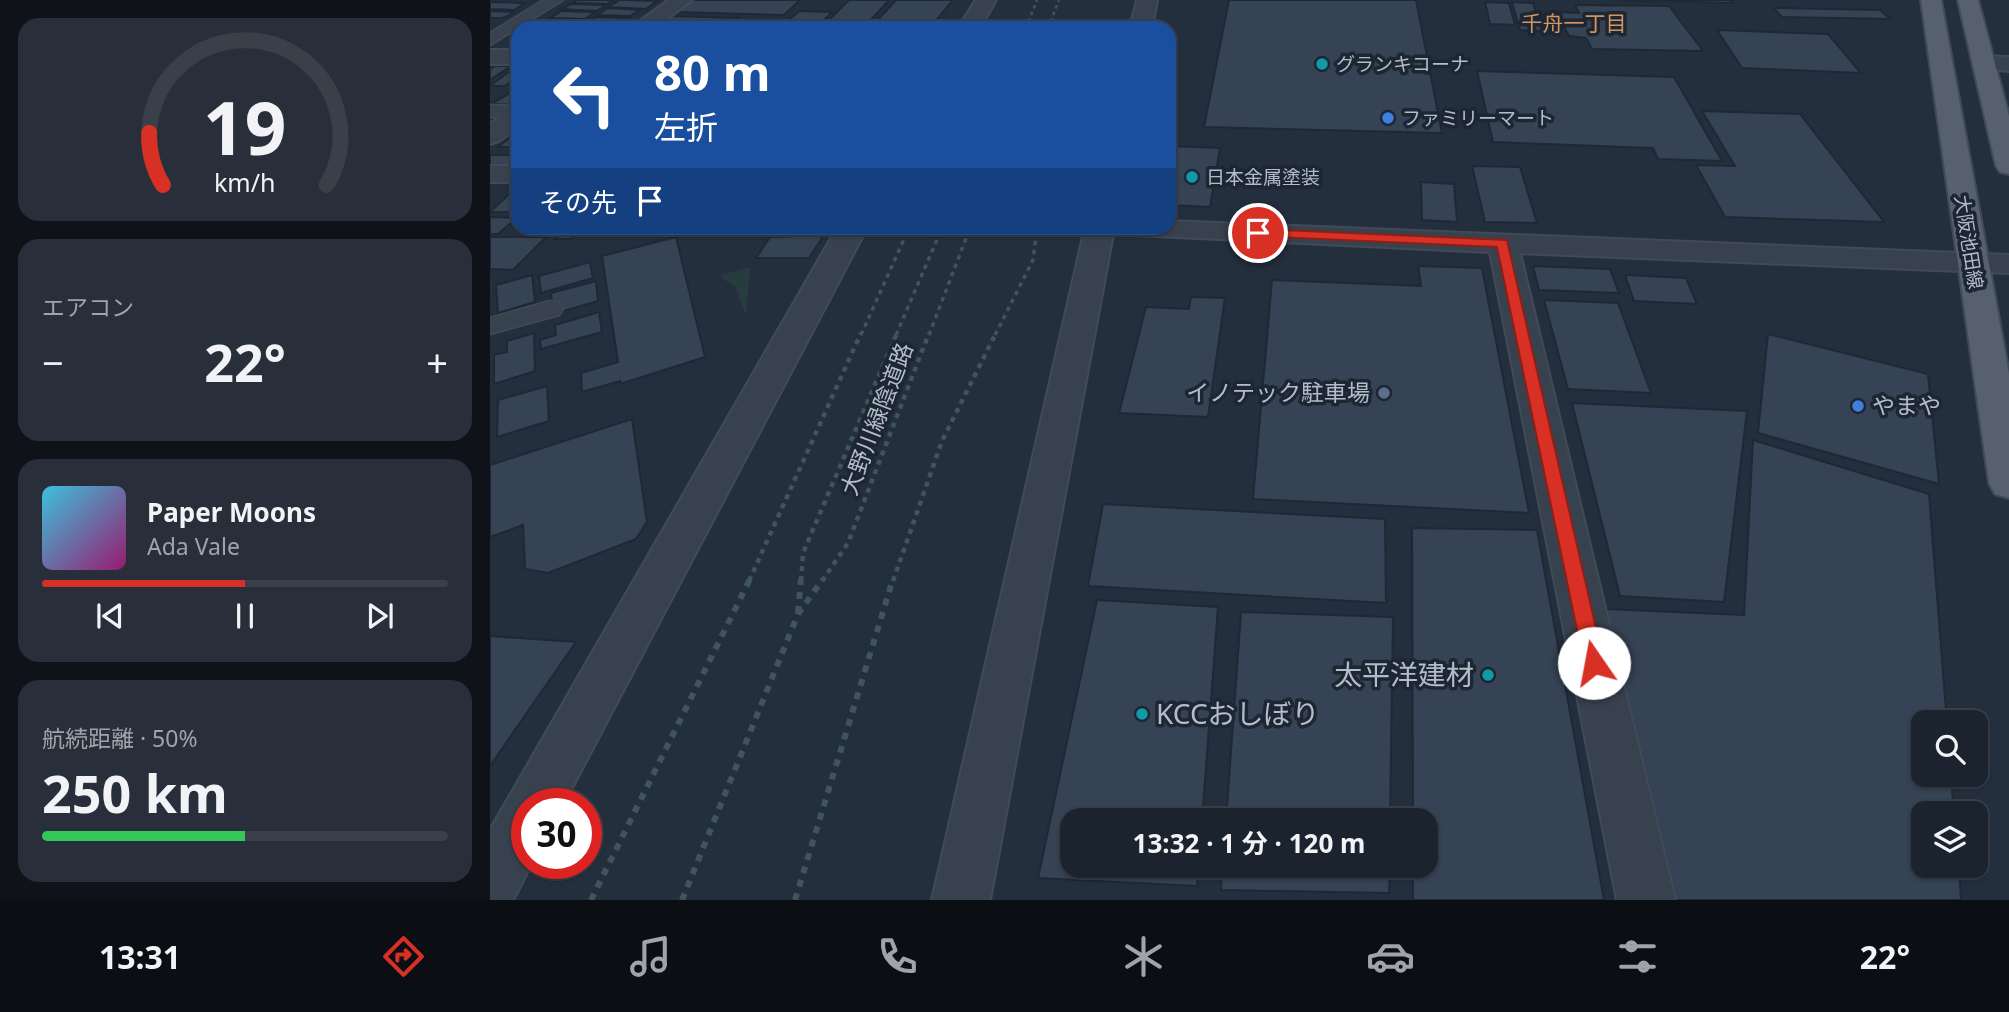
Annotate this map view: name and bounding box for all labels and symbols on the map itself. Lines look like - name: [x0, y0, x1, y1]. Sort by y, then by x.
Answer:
- district label: 千舟一丁目: [1522, 9, 1627, 37]
- place label: グランキコーナ: [1336, 51, 1469, 77]
- marker: グランキコーナ: [1314, 56, 1330, 72]
- place label: ファミリーマート: [1402, 105, 1554, 131]
- marker: ファミリーマート: [1380, 110, 1396, 126]
- place label: 日本金属塗装: [1206, 164, 1320, 190]
- marker: 日本金属塗装: [1184, 169, 1200, 185]
- street label: 大阪池田線: [1949, 193, 1989, 291]
- pin: [1228, 203, 1288, 263]
- street label: 大野川緑陰道路: [832, 338, 920, 500]
- place label: イノテック駐車場: [1186, 376, 1370, 408]
- marker: イノテック駐車場: [1376, 385, 1392, 401]
- place label: やまや: [1872, 389, 1941, 421]
- marker: やまや: [1850, 398, 1866, 414]
- position arrow: [1557, 626, 1631, 700]
- place label: 太平洋建材: [1334, 655, 1474, 693]
- marker: 太平洋建材: [1480, 667, 1496, 683]
- place label: KCCおしぼり: [1156, 694, 1320, 732]
- marker: KCCおしぼり: [1134, 706, 1150, 722]
- speed limit sign: 30: [511, 788, 602, 879]

